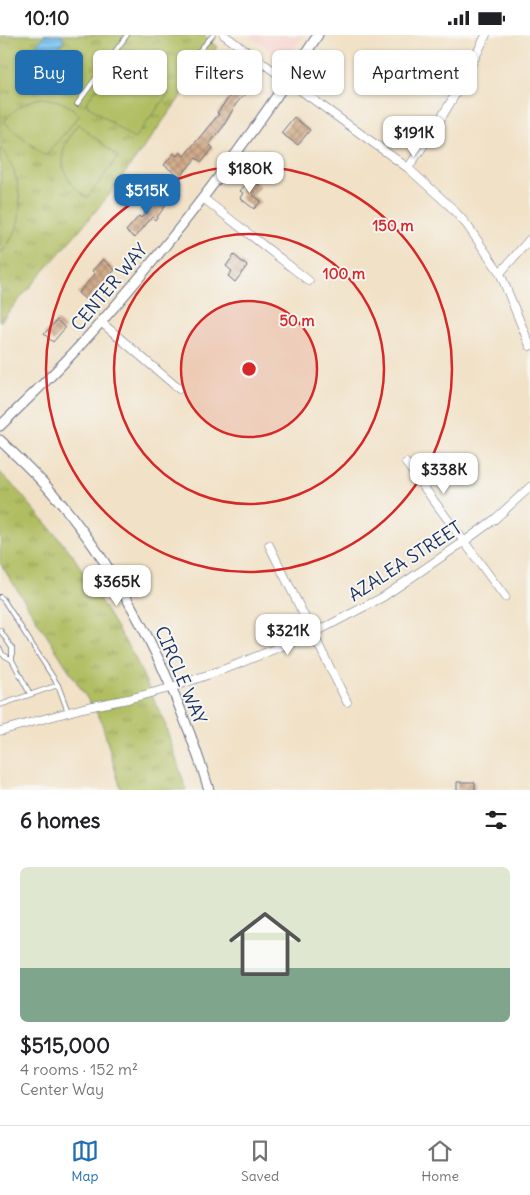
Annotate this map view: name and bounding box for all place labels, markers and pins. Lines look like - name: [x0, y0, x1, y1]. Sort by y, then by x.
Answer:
- pin: $191K: [379, 115, 449, 158]
- pin: $180K: [215, 151, 285, 194]
- pin: $515K: [112, 173, 182, 216]
- centre of rings: [240, 360, 258, 378]
- pin: $338K: [409, 453, 479, 495]
- pin: $365K: [82, 565, 152, 607]
- pin: $321K: [253, 613, 323, 656]

